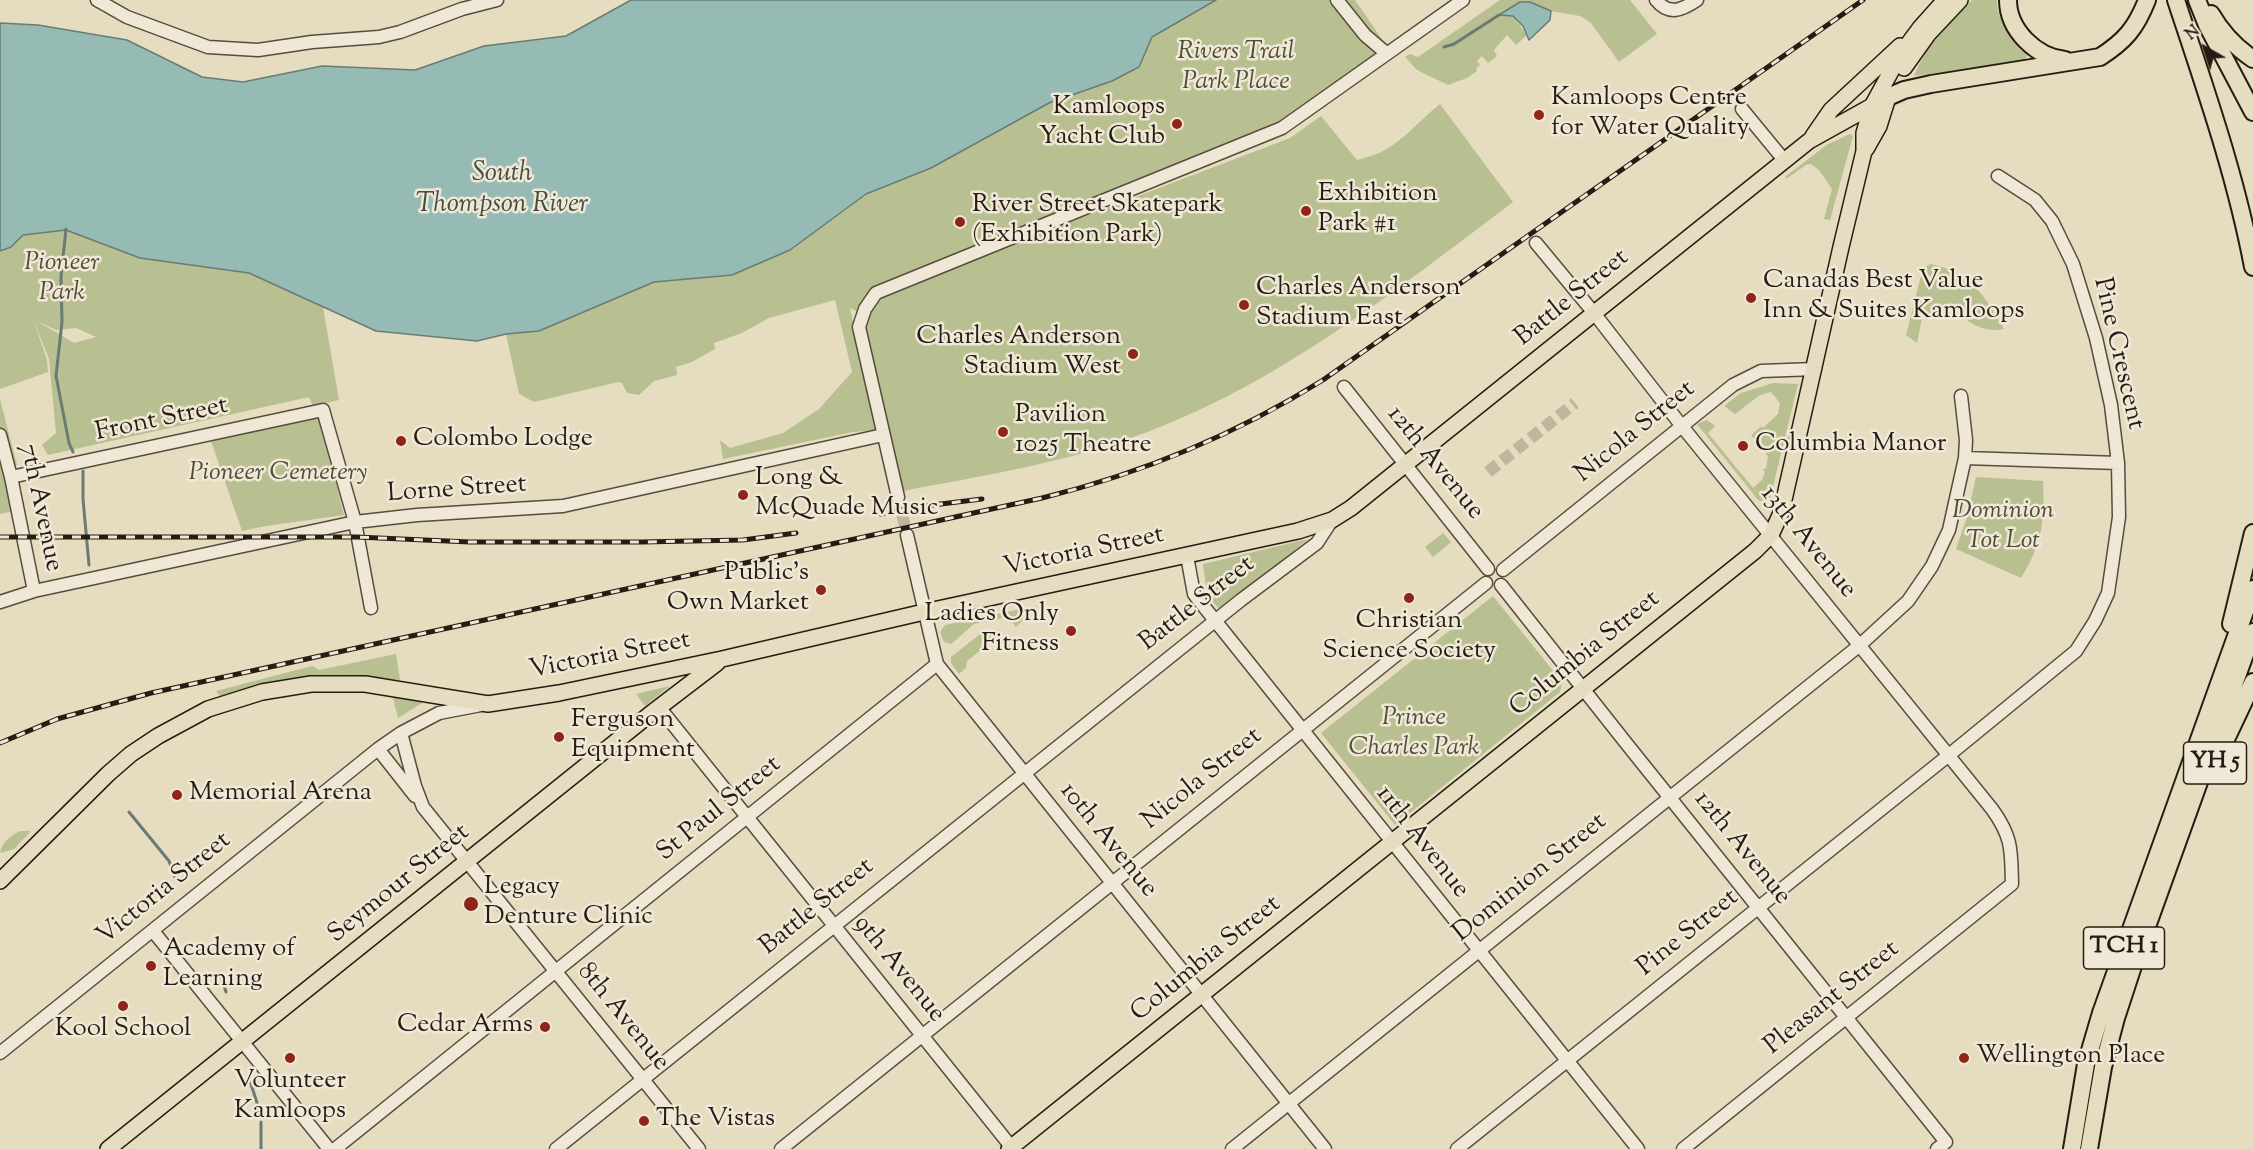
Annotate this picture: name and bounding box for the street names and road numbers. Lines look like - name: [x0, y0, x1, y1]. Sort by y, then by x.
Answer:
- street label: Battle Street: [1510, 244, 1636, 354]
- street label: Pine Crescent: [2084, 275, 2150, 433]
- street label: Nicola Street: [1570, 375, 1702, 491]
- street label: Front Street: [93, 392, 231, 450]
- street label: 12th Avenue: [1379, 401, 1489, 527]
- street label: 7th Avenue: [10, 441, 68, 575]
- street label: Lorne Street: [386, 471, 528, 511]
- street label: 13th Avenue: [1752, 480, 1862, 606]
- street label: Victoria Street: [1001, 521, 1167, 585]
- street label: Battle Street: [1134, 550, 1262, 660]
- street label: Columbia Street: [1505, 585, 1667, 725]
- street label: Victoria Street: [527, 626, 693, 688]
- street label: Nicola Street: [1137, 722, 1269, 838]
- road number: YH 5: [2184, 742, 2246, 784]
- street label: St Paul Street: [652, 750, 788, 870]
- street label: 10th Avenue: [1051, 777, 1163, 905]
- street label: 11th Avenue: [1367, 781, 1475, 905]
- street label: 12th Avenue: [1686, 786, 1796, 912]
- street label: Dominion Street: [1448, 808, 1614, 950]
- street label: Seymour Street: [323, 818, 477, 952]
- street label: Victoria Street: [92, 827, 238, 953]
- street label: Battle Street: [755, 853, 881, 963]
- street label: Pine Street: [1632, 884, 1746, 984]
- street label: Columbia Street: [1126, 890, 1288, 1030]
- street label: 9th Avenue: [845, 910, 951, 1030]
- road number: TCH 1: [2084, 927, 2164, 969]
- street label: Pleasant Street: [1759, 935, 1907, 1063]
- street label: 8th Avenue: [569, 958, 675, 1078]

